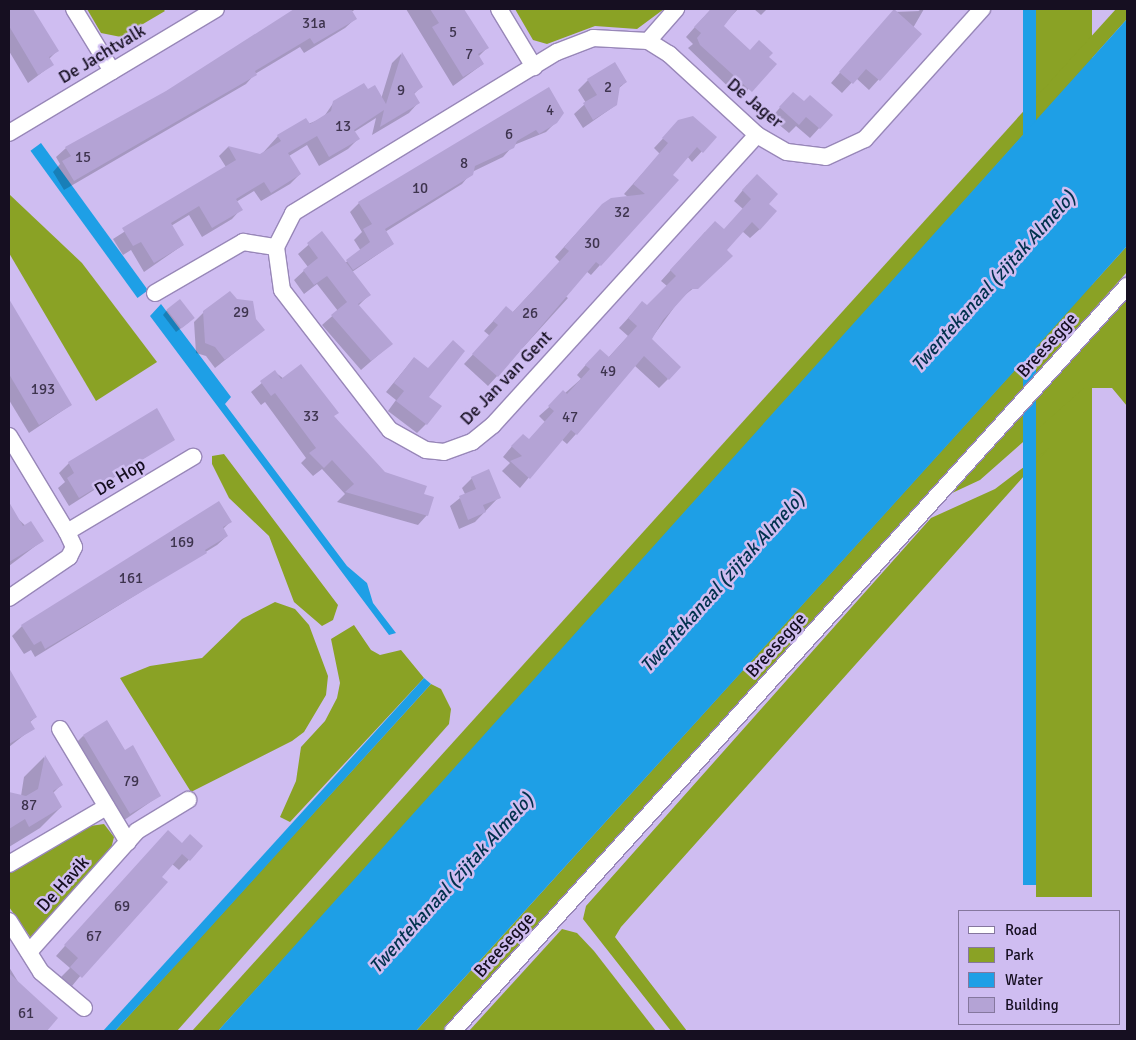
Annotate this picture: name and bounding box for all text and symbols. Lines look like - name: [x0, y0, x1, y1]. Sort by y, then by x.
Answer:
- house number: 31a: [302, 15, 326, 33]
- street label: De Jachtvalk: [55, 20, 149, 88]
- house number: 5: [449, 24, 457, 42]
- house number: 7: [465, 46, 473, 64]
- street label: De Jager: [723, 73, 787, 133]
- house number: 2: [604, 79, 612, 97]
- house number: 9: [397, 82, 405, 100]
- house number: 4: [546, 102, 554, 120]
- house number: 13: [335, 118, 351, 136]
- house number: 6: [505, 126, 513, 144]
- house number: 15: [75, 149, 91, 167]
- house number: 8: [460, 155, 468, 173]
- house number: 10: [412, 180, 428, 198]
- water label: Twentekanaal (zijtak Almelo): [907, 187, 1081, 377]
- house number: 32: [614, 204, 630, 222]
- house number: 30: [584, 235, 600, 253]
- house number: 29: [233, 304, 249, 322]
- house number: 26: [522, 305, 538, 323]
- street label: Breesegge: [1012, 308, 1082, 382]
- street label: De Jan van Gent: [456, 326, 556, 430]
- house number: 49: [600, 363, 616, 381]
- house number: 193: [31, 381, 55, 399]
- house number: 33: [303, 408, 319, 426]
- house number: 47: [562, 409, 578, 427]
- street label: De Hop: [91, 453, 149, 501]
- water label: Twentekanaal (zijtak Almelo): [636, 488, 810, 678]
- house number: 169: [170, 534, 194, 552]
- house number: 161: [119, 570, 143, 588]
- street label: Breesegge: [741, 608, 811, 682]
- house number: 79: [123, 773, 139, 791]
- water label: Twentekanaal (zijtak Almelo): [365, 789, 539, 979]
- house number: 87: [21, 797, 37, 815]
- street label: De Havik: [32, 852, 94, 916]
- house number: 69: [114, 898, 130, 916]
- street label: Breesegge: [469, 908, 539, 982]
- legend: [958, 910, 1121, 1025]
- text: Road: [1005, 921, 1037, 939]
- house number: 67: [86, 928, 102, 946]
- text: Park: [1005, 946, 1034, 964]
- text: Water: [1005, 971, 1043, 989]
- text: Building: [1005, 996, 1059, 1014]
- house number: 61: [18, 1005, 34, 1023]

